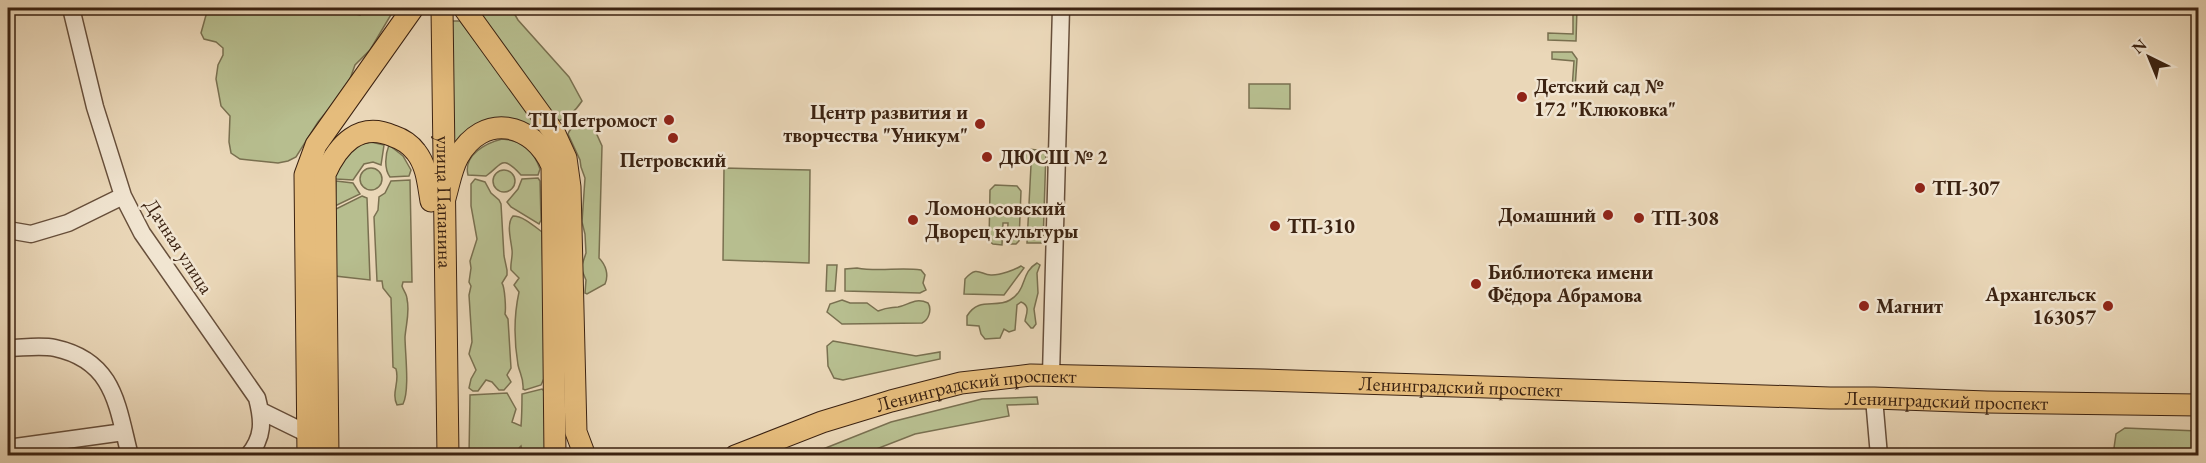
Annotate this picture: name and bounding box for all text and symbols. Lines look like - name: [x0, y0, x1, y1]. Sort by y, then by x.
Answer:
- north arrow: [2119, 27, 2179, 87]
- text: N: [2127, 34, 2151, 58]
- place label: Детский сад № 172 "Клюковка": [1534, 73, 1676, 122]
- marker: Детский сад № 172 "Клюковка": [1515, 90, 1529, 104]
- place label: Центр развития и творчества "Уникум": [783, 99, 968, 148]
- place label: ТЦ Петромост: [528, 107, 657, 133]
- marker: ТЦ Петромост: [662, 113, 676, 127]
- marker: Центр развития и творчества "Уникум": [973, 117, 987, 131]
- marker: Петровский: [666, 131, 680, 145]
- street label: улица Папанина: [431, 135, 458, 269]
- place label: ДЮСШ № 2: [999, 144, 1108, 170]
- place label: Петровский: [620, 147, 727, 173]
- marker: ДЮСШ № 2: [980, 150, 994, 164]
- place label: ТП-307: [1932, 175, 2000, 201]
- marker: ТП-307: [1913, 181, 1927, 195]
- street label: Дачная улица: [138, 193, 220, 299]
- place label: Ломоносовский Дворец культуры: [925, 195, 1078, 244]
- place label: Домашний: [1498, 202, 1596, 228]
- place label: ТП-308: [1651, 205, 1719, 231]
- marker: Домашний: [1601, 208, 1615, 222]
- marker: ТП-308: [1632, 211, 1646, 225]
- marker: Ломоносовский Дворец культуры: [906, 213, 920, 227]
- place label: ТП-310: [1287, 213, 1355, 239]
- marker: ТП-310: [1268, 219, 1282, 233]
- place label: Библиотека имени Фёдора Абрамова: [1488, 259, 1653, 308]
- marker: Библиотека имени Фёдора Абрамова: [1469, 277, 1483, 291]
- place label: Архангельск 163057: [1984, 281, 2096, 330]
- place label: Магнит: [1876, 293, 1943, 319]
- marker: Магнит: [1857, 299, 1871, 313]
- marker: Архангельск 163057: [2101, 299, 2115, 313]
- street label: Ленинградский проспект: [872, 362, 1077, 418]
- street label: Ленинградский проспект: [1358, 370, 1563, 402]
- street label: Ленинградский проспект: [1844, 385, 2049, 416]

